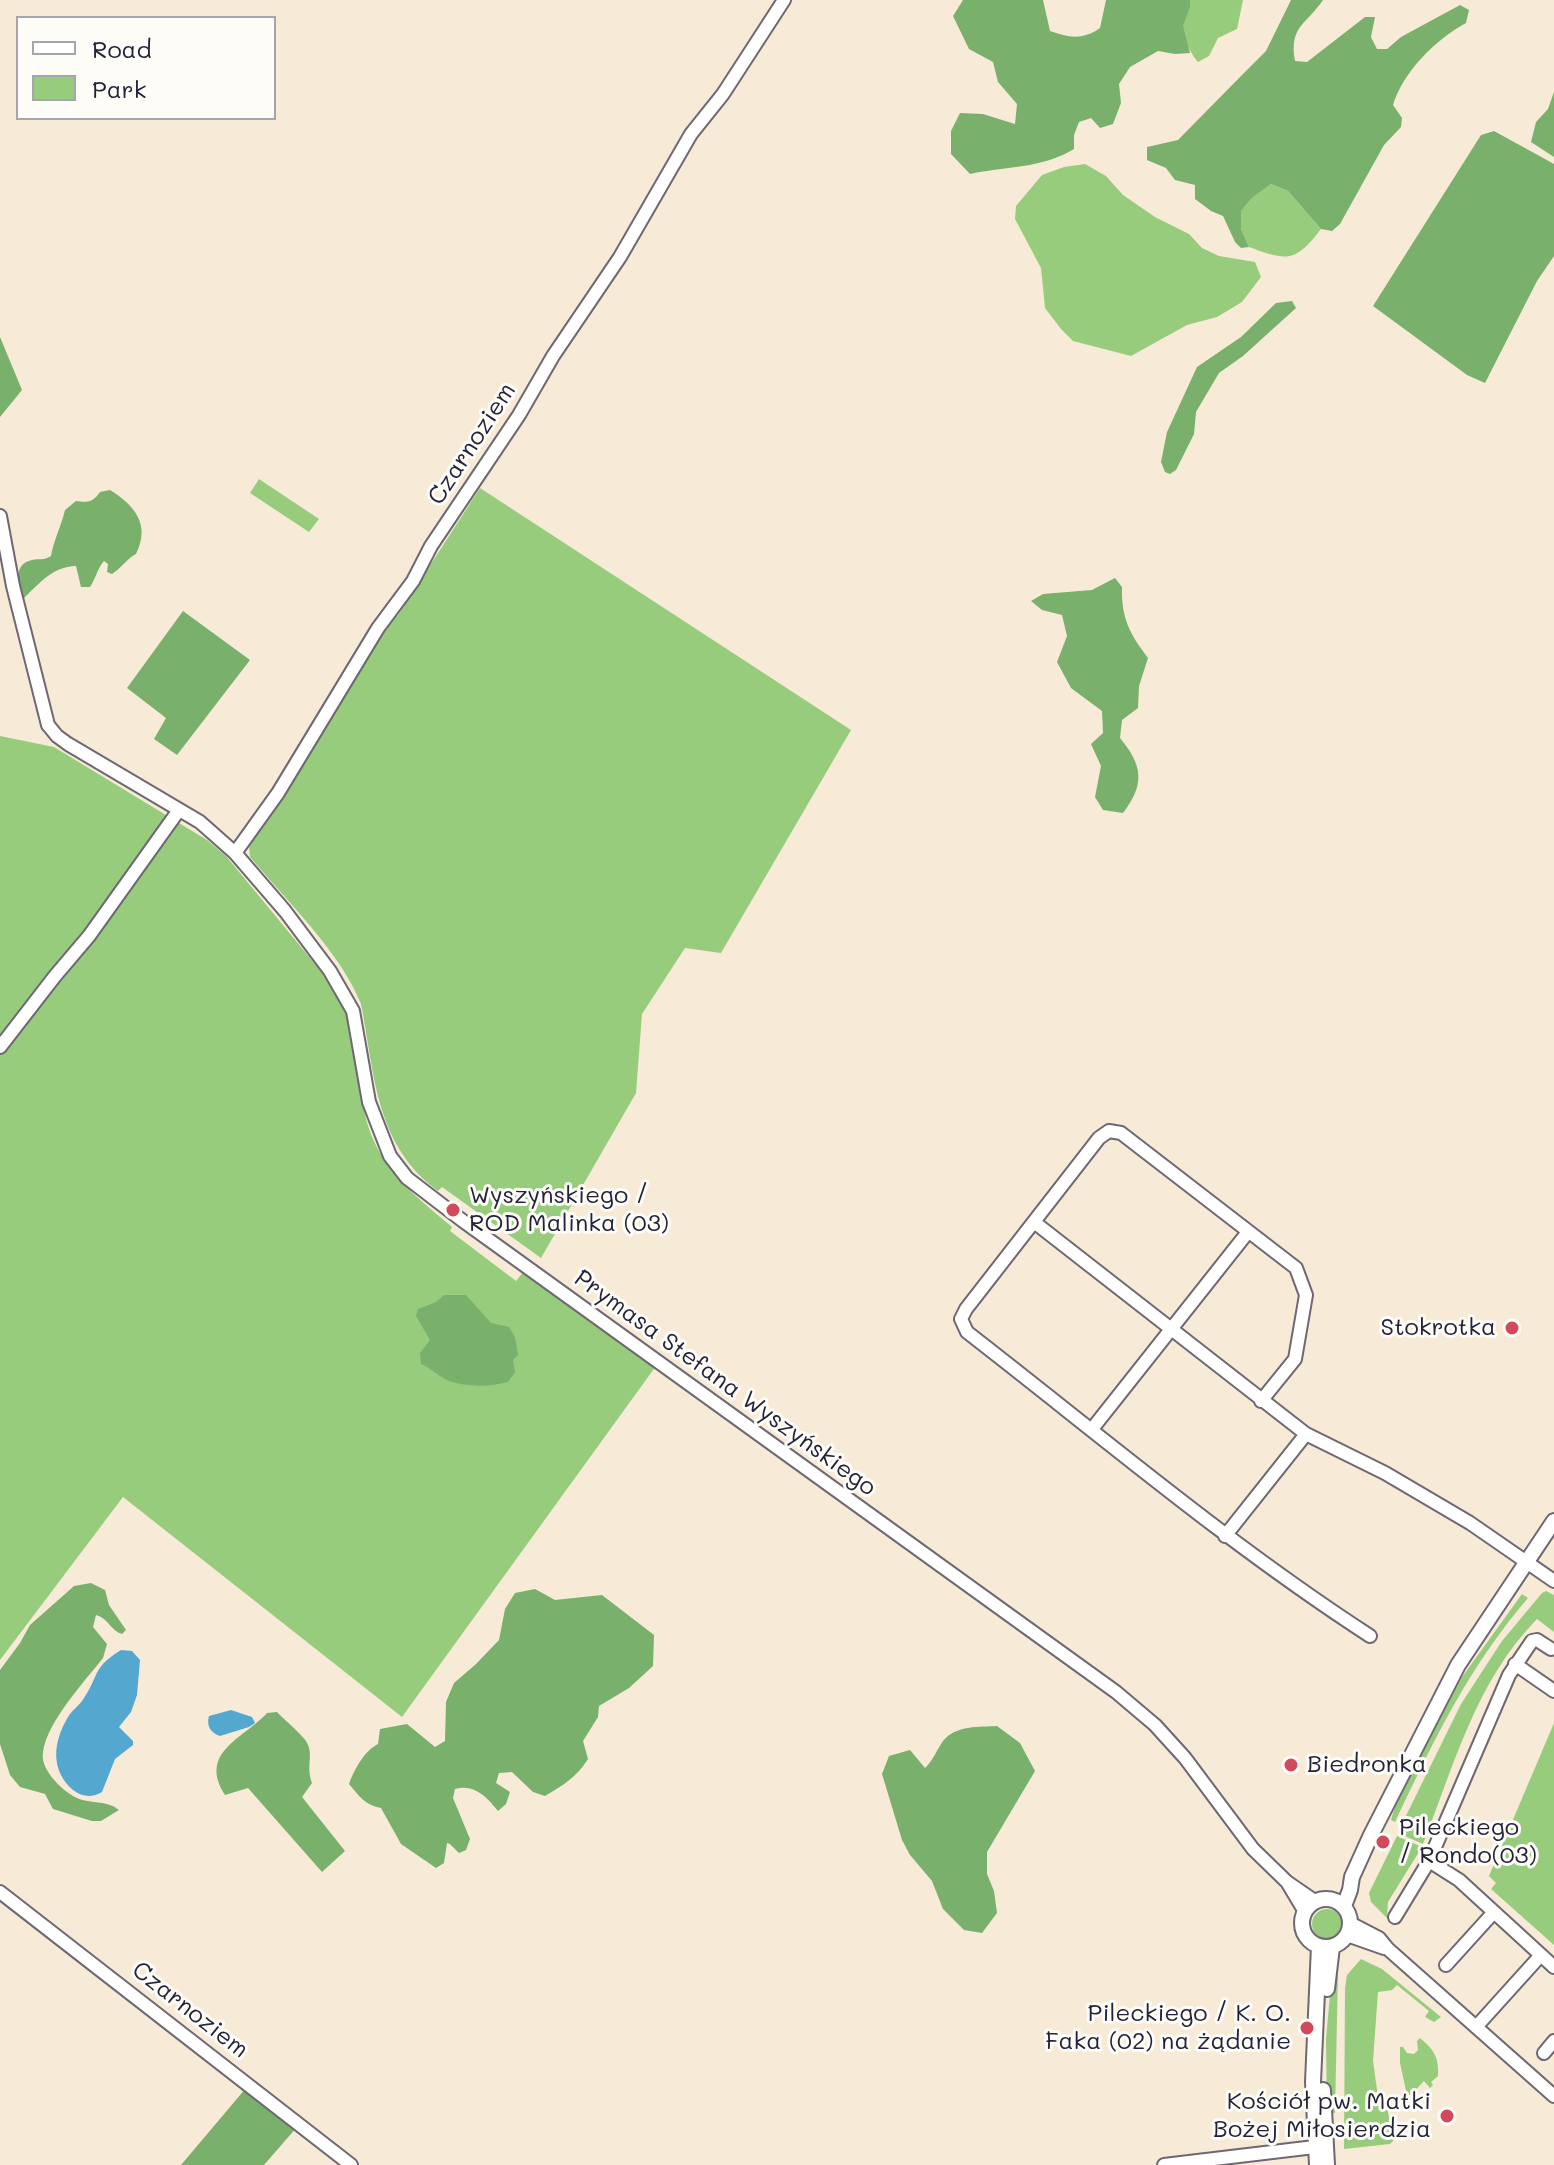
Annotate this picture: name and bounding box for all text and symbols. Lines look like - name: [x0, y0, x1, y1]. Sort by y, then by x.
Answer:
- legend: [16, 16, 276, 120]
- text: Road: [92, 33, 152, 64]
- text: Park: [92, 73, 146, 104]
- street label: Czarnoziem: [422, 378, 522, 510]
- place label: Wyszyńskiego / ROD Malinka (03): [469, 1182, 669, 1238]
- marker: Wyszyńskiego / ROD Malinka (03): [444, 1201, 462, 1219]
- street label: Prymasa Stefana Wyszyńskiego: [569, 1264, 881, 1502]
- place label: Stokrotka: [1380, 1314, 1496, 1342]
- marker: Stokrotka: [1503, 1319, 1521, 1337]
- place label: Biedronka: [1307, 1751, 1427, 1779]
- marker: Biedronka: [1282, 1756, 1300, 1774]
- place label: Pileckiego / Rondo(03): [1399, 1814, 1537, 1870]
- marker: Pileckiego / Rondo(03): [1374, 1833, 1392, 1851]
- street label: Czarnoziem: [126, 1956, 254, 2064]
- place label: Pileckiego / K. O. Faka (02) na żądanie: [1045, 2000, 1291, 2056]
- marker: Pileckiego / K. O. Faka (02) na żądanie: [1298, 2019, 1316, 2037]
- place label: Kościół pw. Matki Bożej Miłosierdzia: [1213, 2088, 1431, 2144]
- marker: Kościół pw. Matki Bożej Miłosierdzia: [1438, 2107, 1456, 2125]

